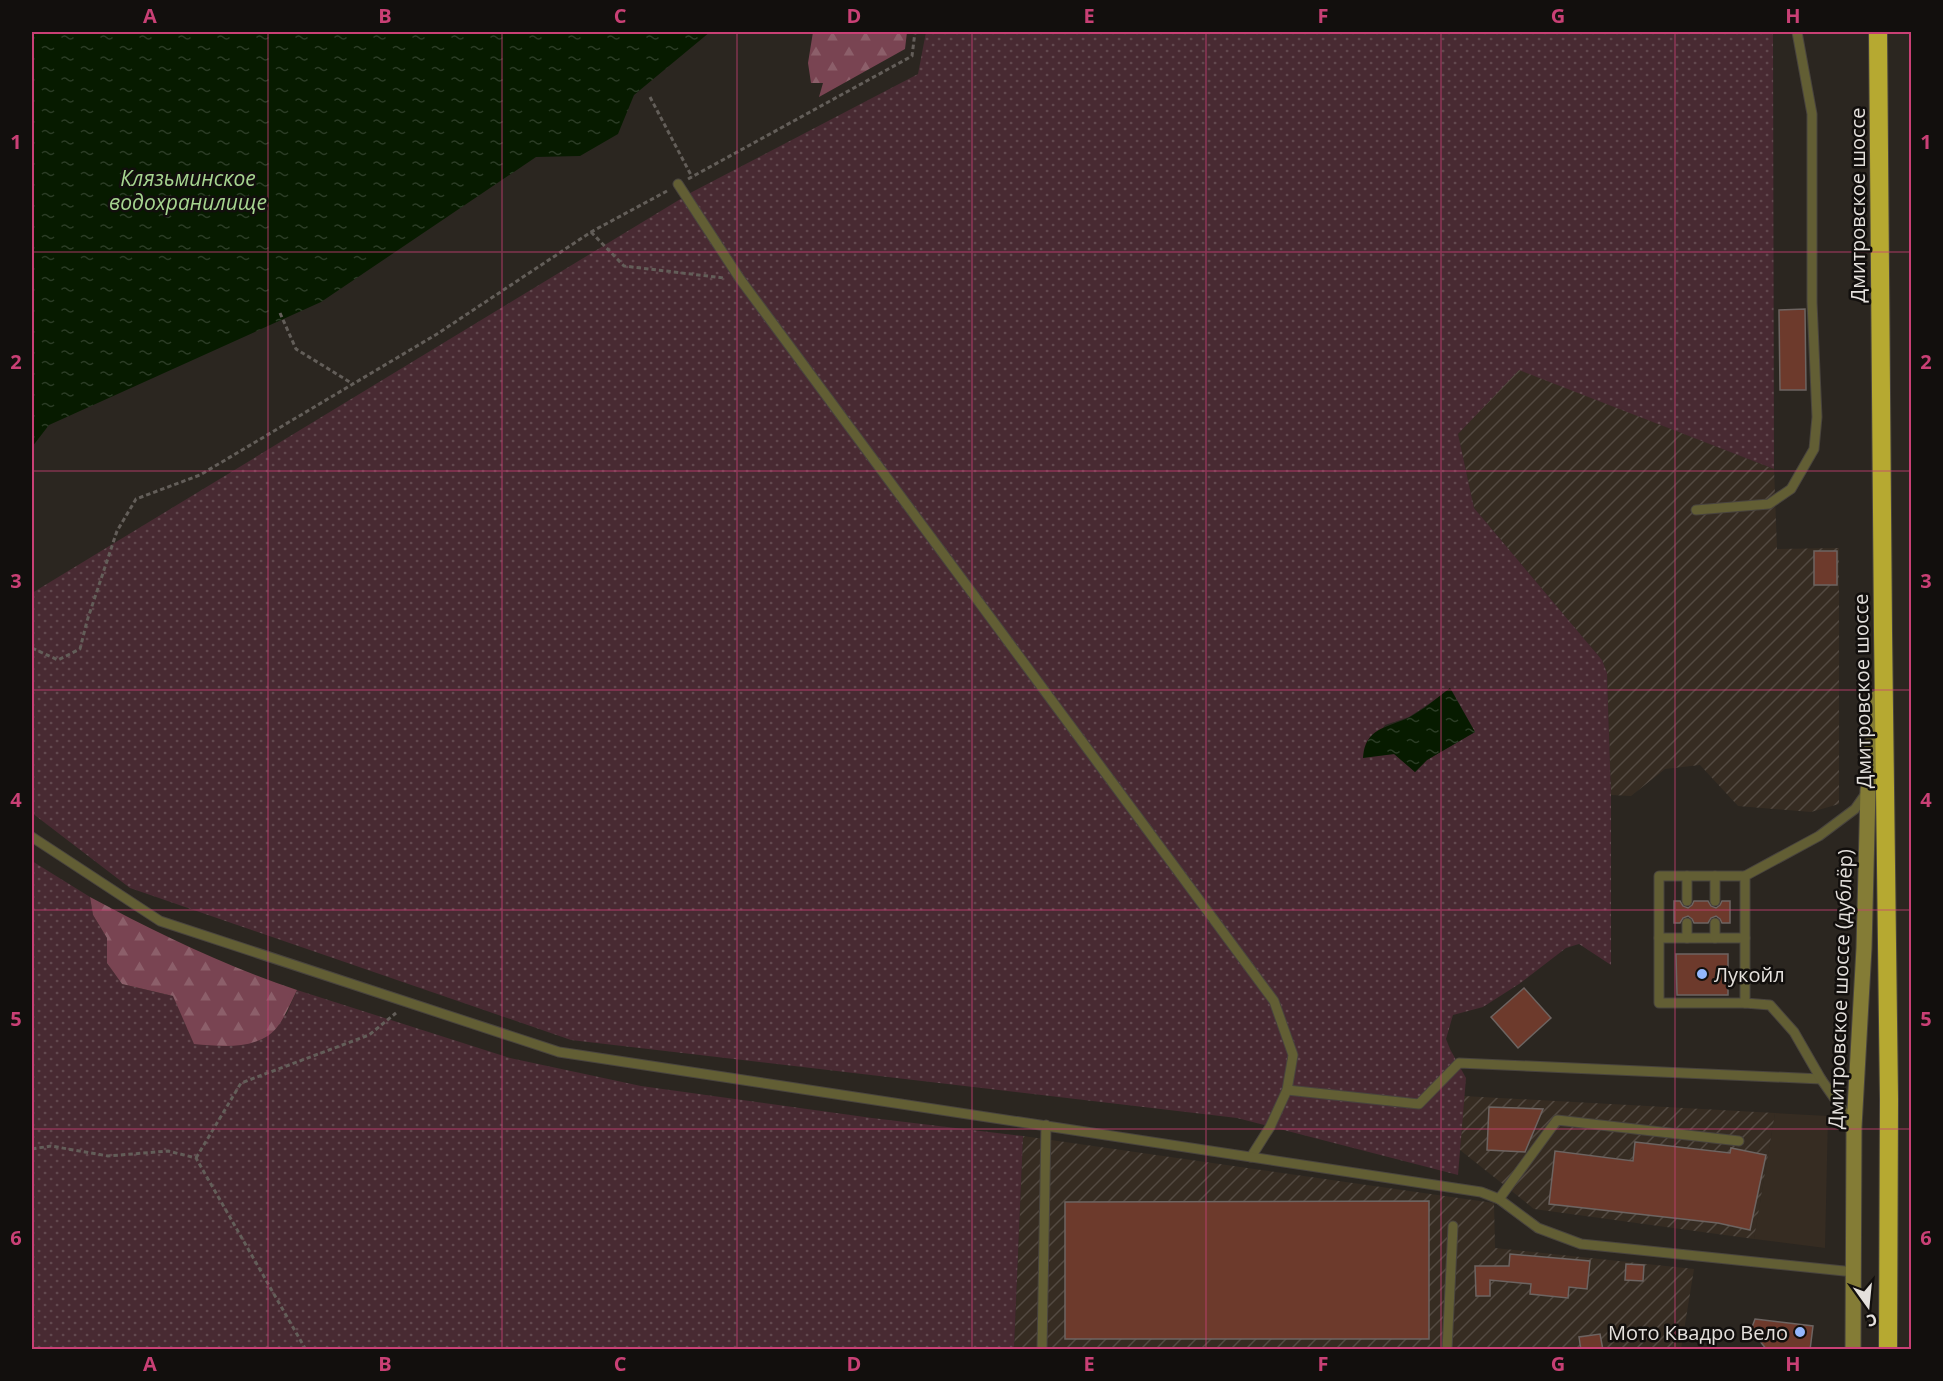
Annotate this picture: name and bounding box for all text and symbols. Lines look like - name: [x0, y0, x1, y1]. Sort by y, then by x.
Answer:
- text: A: [143, 2, 157, 29]
- text: B: [378, 2, 392, 29]
- text: C: [614, 2, 627, 29]
- text: D: [847, 2, 861, 29]
- text: E: [1083, 2, 1095, 29]
- text: F: [1318, 2, 1328, 29]
- text: G: [1551, 2, 1565, 29]
- text: H: [1785, 2, 1801, 29]
- street label: Дмитровское шоссе: [1844, 108, 1871, 302]
- text: 1: [10, 128, 22, 155]
- text: 1: [1920, 128, 1932, 155]
- water label: Клязьминское водохранилище: [109, 164, 267, 216]
- text: 2: [10, 348, 22, 375]
- text: 2: [1920, 348, 1932, 375]
- text: 3: [10, 567, 22, 594]
- text: 3: [1920, 567, 1932, 594]
- street label: Дмитровское шоссе: [1847, 593, 1877, 789]
- text: 4: [10, 786, 22, 813]
- text: 4: [1920, 786, 1932, 813]
- street label: Дмитровское шоссе (дублёр): [1822, 848, 1858, 1129]
- place label: Лукойл: [1714, 961, 1785, 988]
- marker: Лукойл: [1695, 967, 1709, 981]
- text: 5: [10, 1005, 22, 1032]
- text: 5: [1920, 1005, 1932, 1032]
- text: 6: [10, 1224, 22, 1251]
- text: 6: [1920, 1224, 1932, 1251]
- north arrow: [1838, 1276, 1898, 1336]
- text: С: [1864, 1309, 1880, 1332]
- place label: Мото Квадро Вело: [1608, 1319, 1788, 1346]
- marker: Мото Квадро Вело: [1793, 1325, 1807, 1339]
- text: A: [143, 1350, 157, 1377]
- text: B: [378, 1350, 392, 1377]
- text: C: [614, 1350, 627, 1377]
- text: D: [847, 1350, 861, 1377]
- text: E: [1083, 1350, 1095, 1377]
- text: F: [1318, 1350, 1328, 1377]
- text: G: [1551, 1350, 1565, 1377]
- text: H: [1785, 1350, 1801, 1377]

